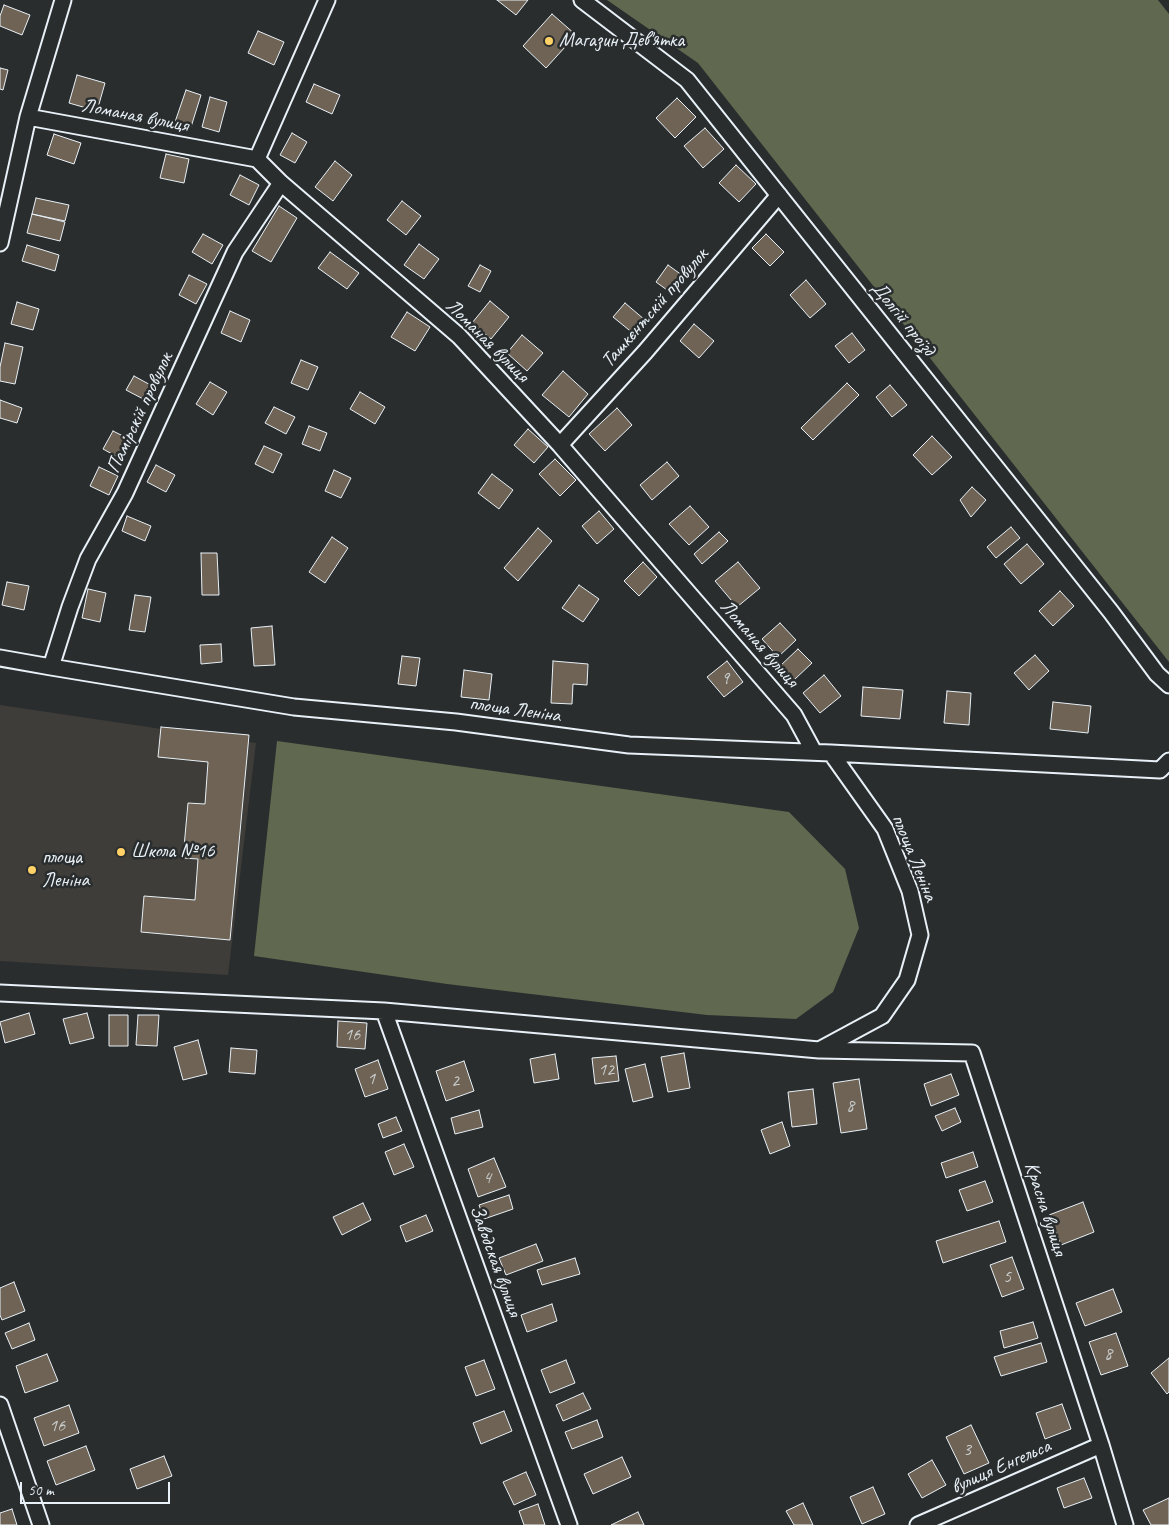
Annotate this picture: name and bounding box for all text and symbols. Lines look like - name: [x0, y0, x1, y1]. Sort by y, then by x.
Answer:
- place label: Магазин Дев'ятка: [559, 29, 684, 53]
- marker: Магазин Дев'ятка: [543, 35, 555, 47]
- street label: Ломаная вулиця: [80, 94, 190, 138]
- street label: Ташкєнтскій провулок: [597, 243, 713, 373]
- street label: Долгій проїзд: [866, 277, 940, 361]
- street label: Ломаная вулиця: [440, 294, 534, 388]
- street label: Памірскій провулок: [102, 349, 178, 477]
- street label: Ломаная вулиця: [714, 595, 804, 693]
- house number: 9: [721, 668, 729, 690]
- street label: площа Леніна: [468, 692, 562, 728]
- street label: площа Леніна: [886, 811, 942, 905]
- place label: Школа №16: [131, 840, 214, 864]
- place label: площа Леніна: [42, 846, 89, 893]
- marker: Школа №16: [115, 846, 127, 858]
- marker: площа Леніна: [26, 864, 38, 876]
- house number: 16: [344, 1024, 360, 1046]
- house number: 12: [598, 1059, 614, 1081]
- house number: 1: [367, 1068, 375, 1090]
- house number: 2: [451, 1070, 459, 1092]
- house number: 8: [846, 1095, 854, 1117]
- street label: Красна вулиця: [1019, 1159, 1071, 1259]
- house number: 4: [483, 1167, 491, 1189]
- street label: Заводская вулиця: [464, 1202, 526, 1320]
- house number: 5: [1003, 1266, 1011, 1288]
- house number: 8: [1104, 1343, 1112, 1365]
- house number: 16: [49, 1415, 65, 1437]
- street label: вулиця Енгельса: [947, 1434, 1055, 1500]
- house number: 3: [963, 1439, 971, 1461]
- scale bar: [22, 1472, 172, 1504]
- text: 50 m: [28, 1481, 54, 1500]

